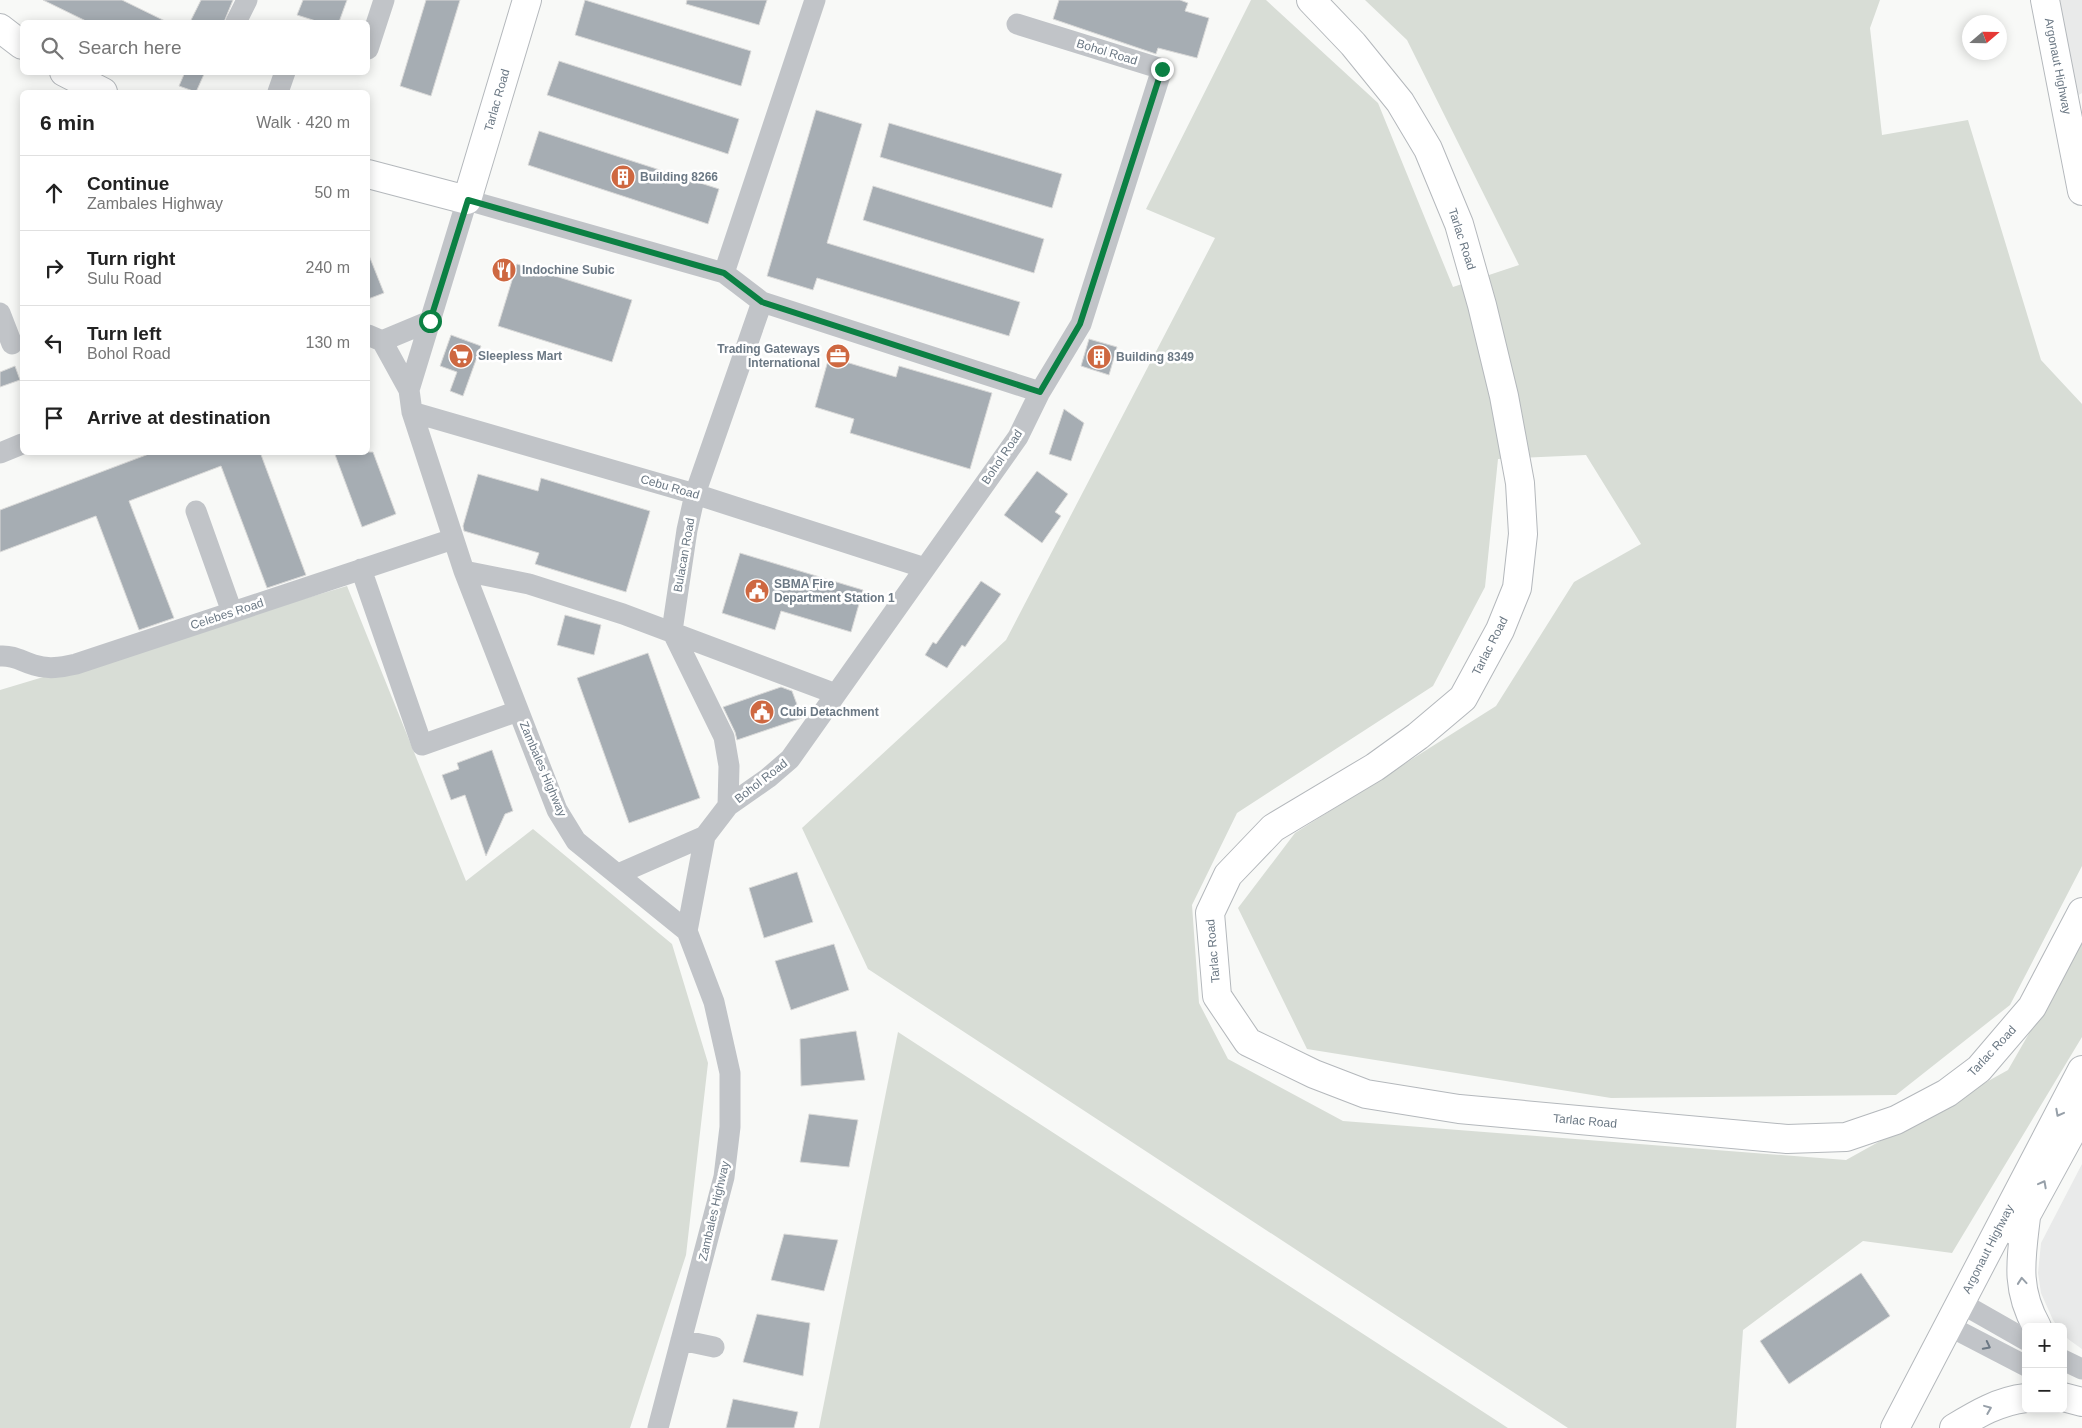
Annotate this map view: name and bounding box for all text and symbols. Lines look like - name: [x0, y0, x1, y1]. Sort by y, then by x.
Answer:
- north arrow: [1962, 15, 2007, 60]
- street label: Argonaut Highway: [2042, 17, 2074, 115]
- search box: [20, 20, 370, 75]
- icon: search: [38, 34, 66, 62]
- street label: Bohol Road: [1075, 36, 1139, 68]
- text: Search here: [78, 37, 182, 58]
- route end: [1151, 58, 1174, 81]
- street label: Tarlac Road: [481, 67, 513, 133]
- text: 6 min: [40, 111, 95, 134]
- text: Walk · 420 m: [256, 114, 350, 131]
- building icon: Building 8266: [610, 164, 636, 190]
- place label: Building 8266: [640, 170, 718, 184]
- text: Continue: [87, 173, 169, 194]
- icon: ahead: [40, 179, 68, 207]
- text: 50 m: [314, 184, 350, 201]
- text: Zambales Highway: [87, 195, 223, 212]
- street label: Tarlac Road: [1445, 206, 1479, 272]
- text: Turn right: [87, 248, 175, 269]
- icon: right: [40, 254, 68, 282]
- restaurant icon: Indochine Subic: [491, 257, 517, 283]
- text: 240 m: [306, 259, 350, 276]
- place label: Indochine Subic: [522, 263, 615, 277]
- text: Sulu Road: [87, 270, 162, 287]
- route start: [419, 310, 442, 333]
- text: Turn left: [87, 323, 162, 344]
- icon: left: [40, 329, 68, 357]
- text: 130 m: [306, 334, 350, 351]
- place label: Trading Gateways International: [717, 342, 820, 370]
- supermarket icon: Sleepless Mart: [448, 343, 474, 369]
- office icon: Trading Gateways International: [825, 343, 851, 369]
- building icon: Building 8349: [1086, 344, 1112, 370]
- text: Bohol Road: [87, 345, 171, 362]
- place label: Sleepless Mart: [478, 349, 562, 363]
- place label: Building 8349: [1116, 350, 1194, 364]
- icon: arrive: [40, 404, 68, 432]
- text: Arrive at destination: [87, 407, 271, 428]
- street label: Bohol Road: [979, 427, 1025, 487]
- street label: Cebu Road: [639, 472, 701, 502]
- street label: Bulacan Road: [671, 517, 697, 593]
- place label: SBMA Fire Department Station 1: [774, 577, 895, 605]
- public building icon: SBMA Fire Department Station 1: [744, 578, 770, 604]
- street label: Celebes Road: [189, 596, 265, 632]
- street label: Tarlac Road: [1469, 614, 1511, 678]
- public building icon: Cubi Detachment: [749, 699, 775, 725]
- place label: Cubi Detachment: [780, 705, 879, 719]
- street label: Zambales Highway: [517, 719, 569, 819]
- street label: Bohol Road: [732, 756, 790, 806]
- street label: Tarlac Road: [1203, 918, 1223, 984]
- street label: Tarlac Road: [1965, 1023, 2019, 1079]
- one-way arrow: [2055, 1107, 2065, 1116]
- street label: Tarlac Road: [1552, 1111, 1618, 1131]
- street label: Zambales Highway: [696, 1160, 732, 1262]
- one-way arrow: [2037, 1180, 2047, 1189]
- street label: Argonaut Highway: [1960, 1202, 2016, 1296]
- one-way arrow: [2017, 1277, 2028, 1285]
- map controls: [2022, 1323, 2067, 1413]
- button: +: [2022, 1323, 2067, 1368]
- one-way arrow: [1982, 1340, 1991, 1350]
- button: −: [2022, 1368, 2067, 1413]
- one-way arrow: [1983, 1405, 1992, 1415]

